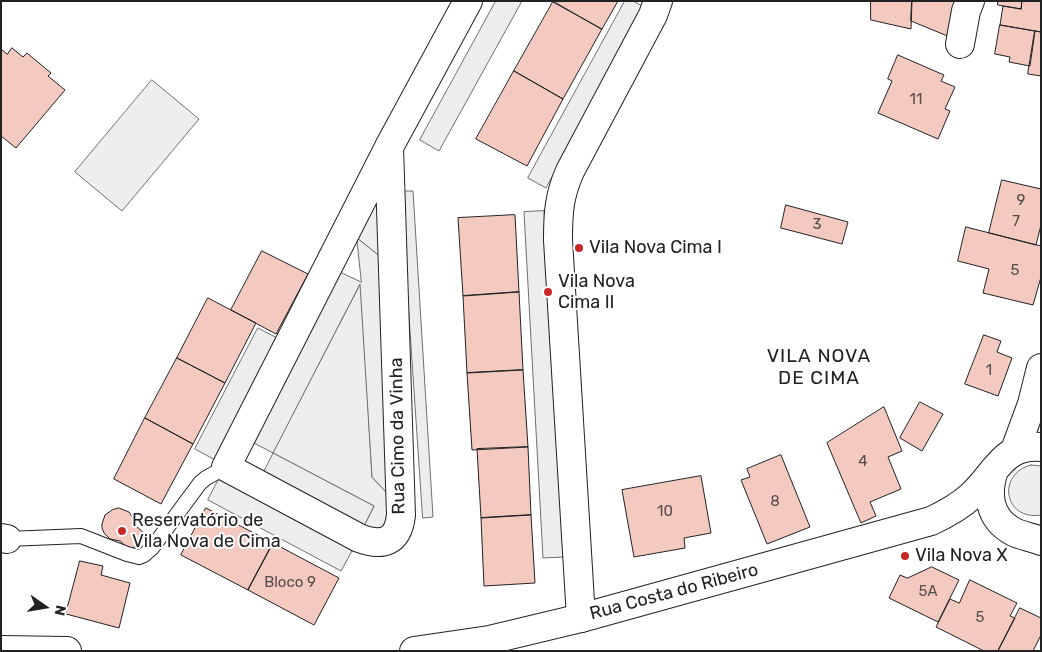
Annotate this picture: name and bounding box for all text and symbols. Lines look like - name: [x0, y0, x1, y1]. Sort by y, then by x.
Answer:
- house number: 11: [910, 91, 922, 109]
- house number: 9: [1017, 192, 1025, 210]
- house number: 7: [1012, 213, 1020, 231]
- house number: 3: [812, 216, 822, 234]
- place label: Vila Nova Cima I: [589, 237, 722, 259]
- marker: Vila Nova Cima I: [573, 242, 585, 254]
- house number: 5: [1011, 262, 1019, 280]
- place label: Vila Nova Cima II: [558, 271, 635, 314]
- marker: Vila Nova Cima II: [542, 286, 554, 298]
- district label: VILA NOVA DE CIMA: [766, 346, 872, 390]
- street label: Rua Cimo da Vinha: [386, 357, 410, 515]
- house number: 1: [986, 362, 992, 380]
- house number: 4: [858, 453, 868, 471]
- house number: 8: [770, 493, 780, 511]
- house number: 10: [657, 503, 673, 521]
- place label: Reservatório de Vila Nova de Cima: [132, 510, 281, 552]
- marker: Reservatório de Vila Nova de Cima: [116, 525, 128, 537]
- place label: Vila Nova X: [915, 545, 1008, 567]
- marker: Vila Nova X: [899, 550, 911, 562]
- street label: Rua Costa do Ribeiro: [587, 559, 761, 625]
- house number: Bloco 9: [264, 574, 316, 592]
- north arrow: [20, 582, 70, 632]
- house number: 5A: [919, 583, 937, 601]
- text: N: [51, 604, 70, 617]
- house number: 5: [976, 609, 984, 627]

